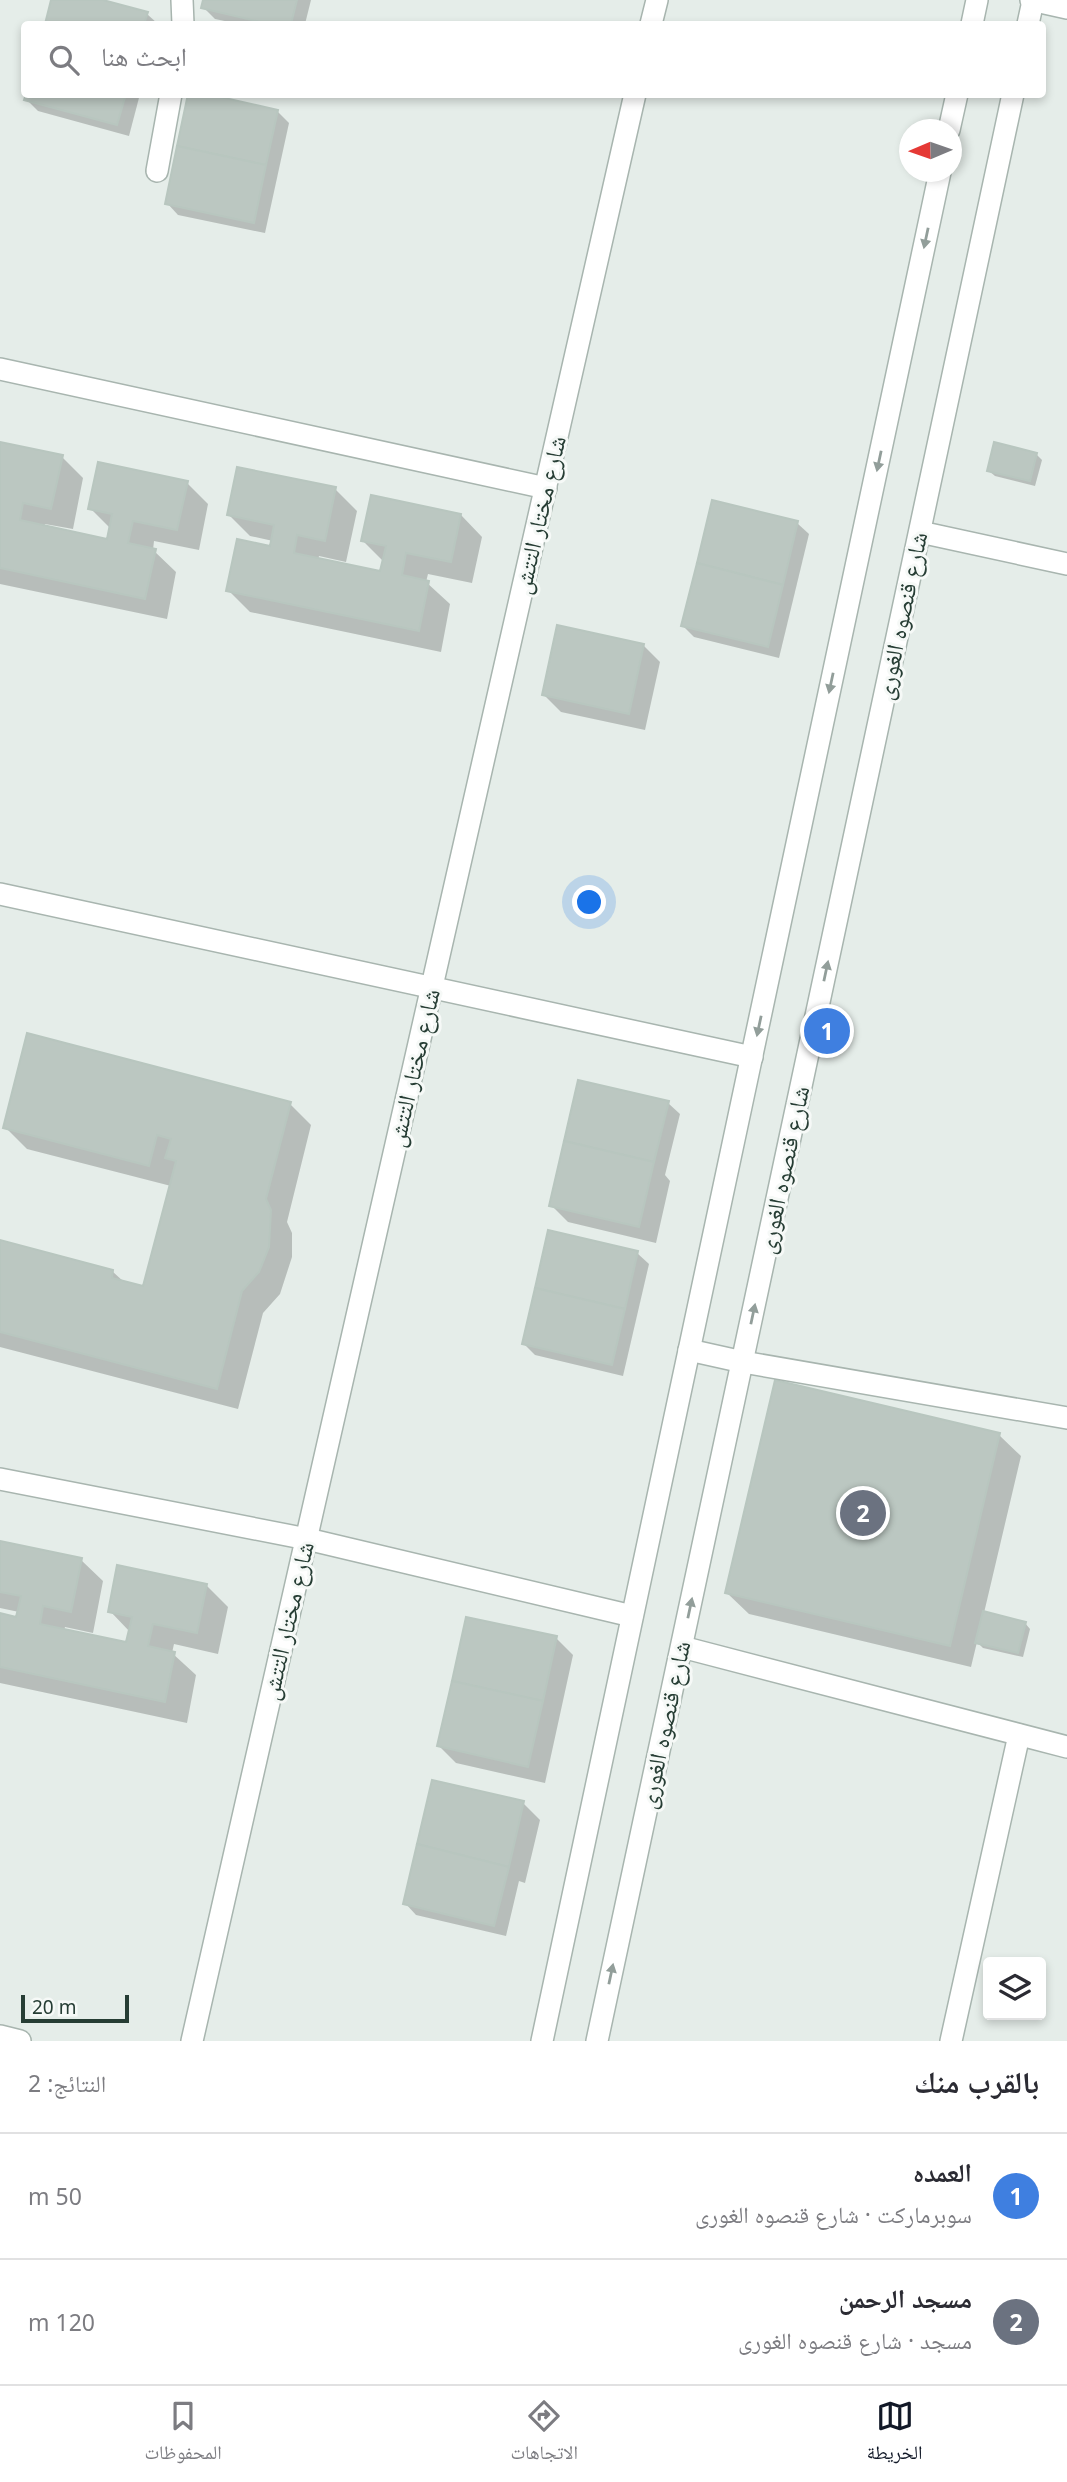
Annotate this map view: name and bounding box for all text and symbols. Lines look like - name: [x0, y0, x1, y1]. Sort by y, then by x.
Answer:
- search box: [21, 21, 1046, 98]
- text: ابحث هنا: [101, 38, 187, 74]
- icon: search: [45, 41, 83, 79]
- north arrow: [899, 119, 962, 182]
- one-way arrow: [921, 227, 932, 249]
- street label: شارع مختار التتش: [504, 432, 573, 597]
- one-way arrow: [873, 450, 884, 472]
- street label: شارع قنصوه الغورى: [867, 529, 934, 703]
- one-way arrow: [826, 672, 837, 694]
- your location: [572, 885, 606, 919]
- one-way arrow: [821, 960, 832, 982]
- street label: شارع مختار التتش: [378, 985, 447, 1150]
- pin: 1: [804, 1005, 850, 1057]
- one-way arrow: [753, 1015, 764, 1037]
- street label: شارع قنصوه الغورى: [749, 1083, 816, 1257]
- one-way arrow: [748, 1303, 759, 1325]
- pin: 2: [840, 1487, 886, 1539]
- street label: شارع مختار التتش: [252, 1538, 321, 1703]
- one-way arrow: [684, 1597, 695, 1619]
- street label: شارع قنصوه الغورى: [630, 1638, 697, 1812]
- map controls: [983, 1957, 1046, 2020]
- button: layers: [983, 1957, 1046, 2020]
- one-way arrow: [606, 1963, 617, 1985]
- scale bar: [21, 1992, 130, 2024]
- text: 20 m: [32, 1994, 76, 2020]
- text: بالقرب منك: [914, 2061, 1039, 2102]
- text: النتائج: 2: [28, 2067, 106, 2099]
- text: العمده: [913, 2154, 972, 2190]
- text: 50 m: [28, 2180, 82, 2212]
- text: 1: [1009, 2180, 1023, 2212]
- text: سوبرماركت · شارع قنصوه الغورى: [695, 2198, 972, 2230]
- text: مسجد الرحمن: [839, 2280, 972, 2316]
- text: 120 m: [28, 2306, 95, 2338]
- text: 2: [1009, 2306, 1023, 2338]
- text: مسجد · شارع قنصوه الغورى: [738, 2324, 972, 2356]
- tab: المحفوظات: [144, 2397, 222, 2471]
- tab: الاتجاهات: [510, 2397, 578, 2471]
- tab: الخريطة: [867, 2397, 923, 2471]

